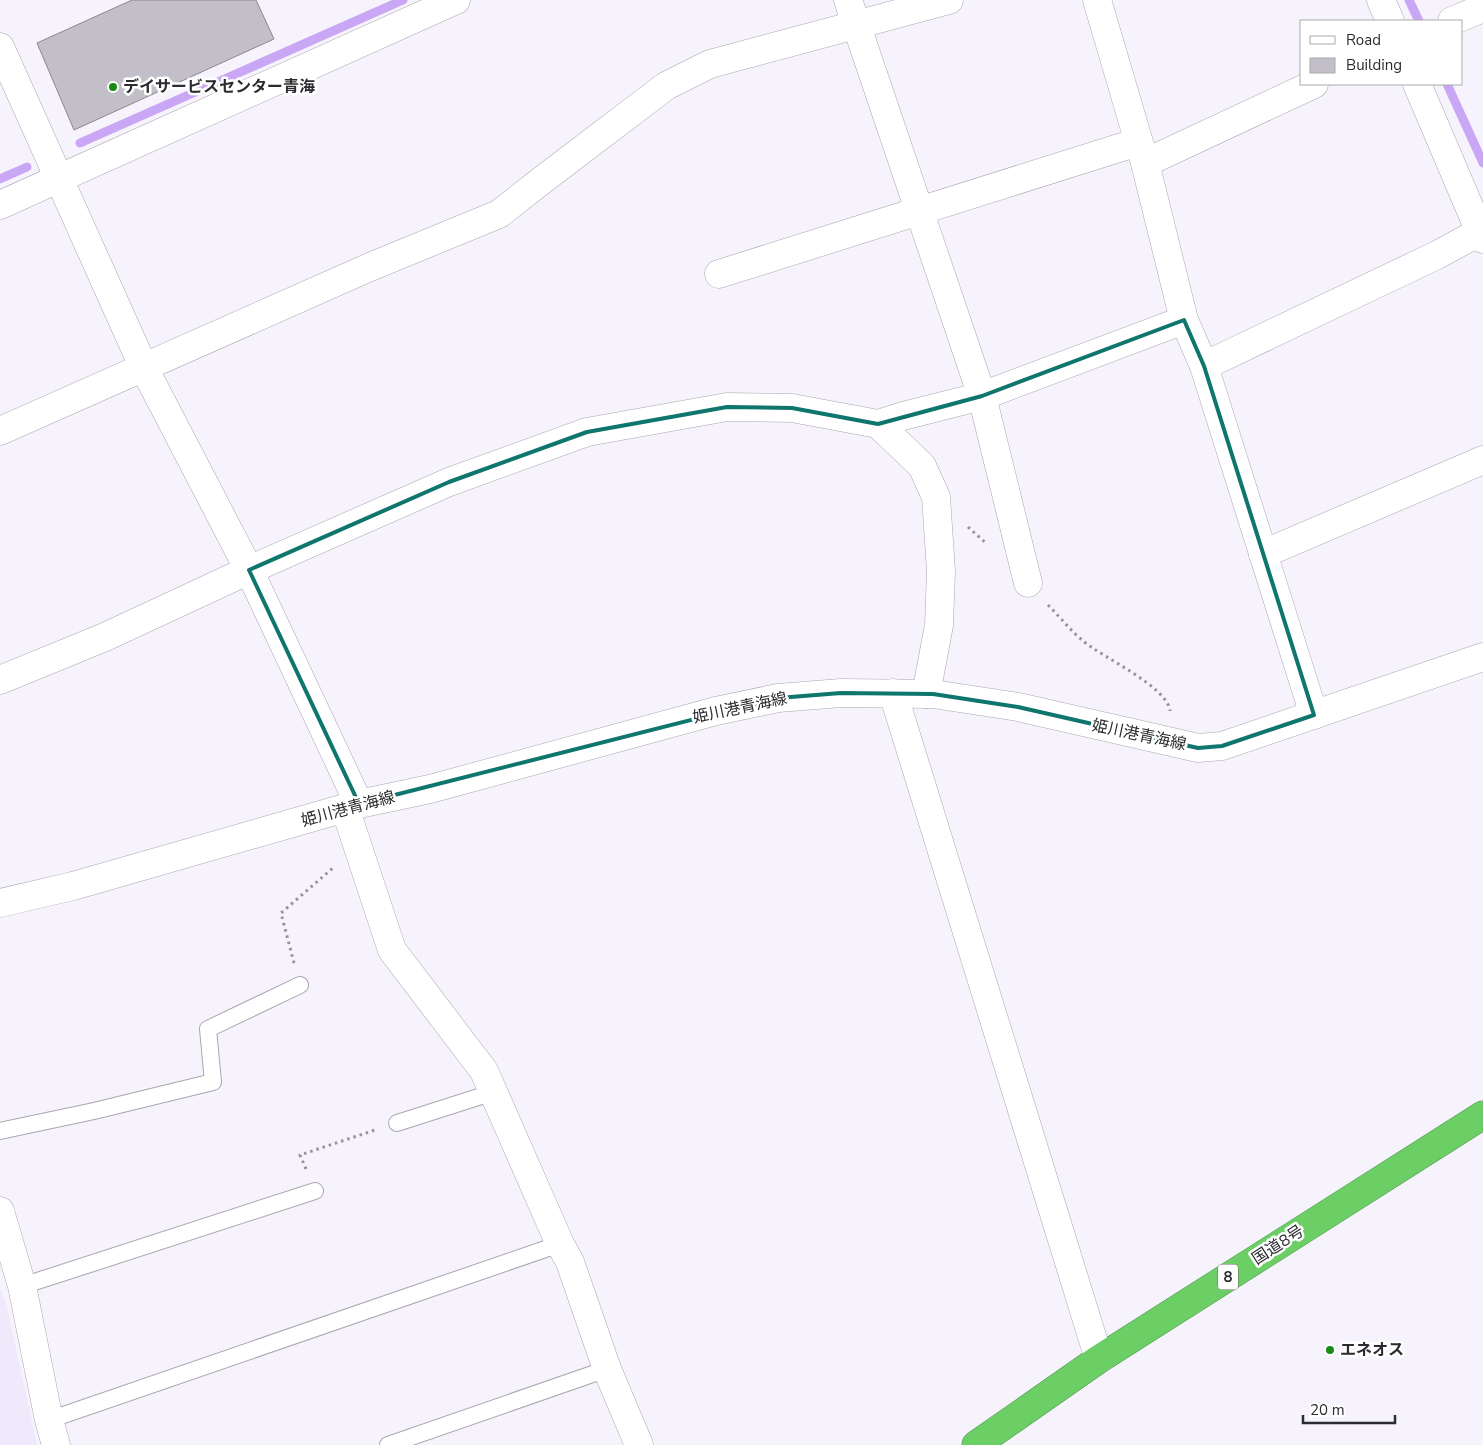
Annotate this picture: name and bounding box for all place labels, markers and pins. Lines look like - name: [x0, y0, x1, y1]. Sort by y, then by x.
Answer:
- place label: デイサービスセンター青海: [123, 76, 315, 98]
- marker: デイサービスセンター青海: [107, 81, 119, 93]
- place label: エネオス: [1340, 1339, 1404, 1361]
- marker: エネオス: [1324, 1344, 1336, 1356]

